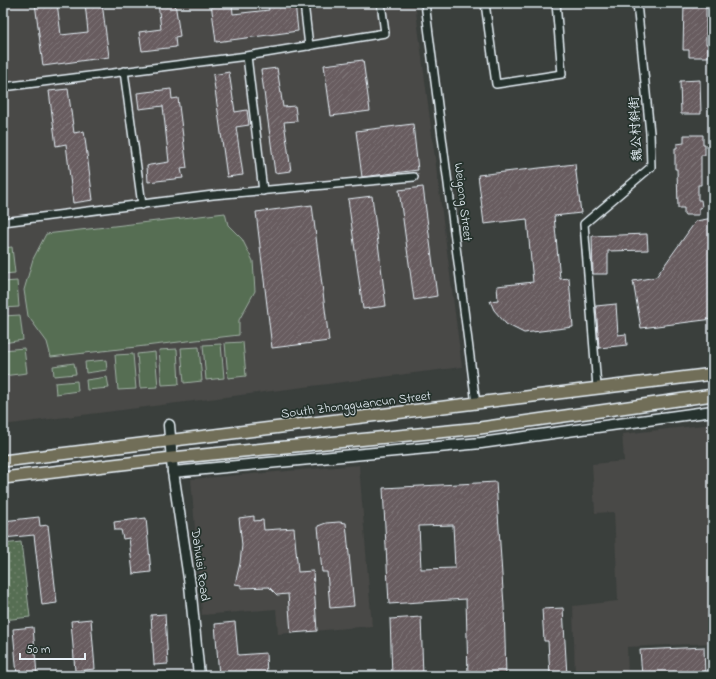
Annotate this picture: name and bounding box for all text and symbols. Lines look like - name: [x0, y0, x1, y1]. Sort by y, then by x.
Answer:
- street label: 魏公村斜街: [625, 96, 647, 162]
- street label: Weigong Street: [448, 162, 477, 243]
- street label: South Zhongguancun Street: [280, 386, 433, 425]
- street label: Dahuisi Road: [185, 527, 215, 603]
- scale bar: [20, 635, 85, 661]
- text: 50 m: [26, 641, 50, 659]

